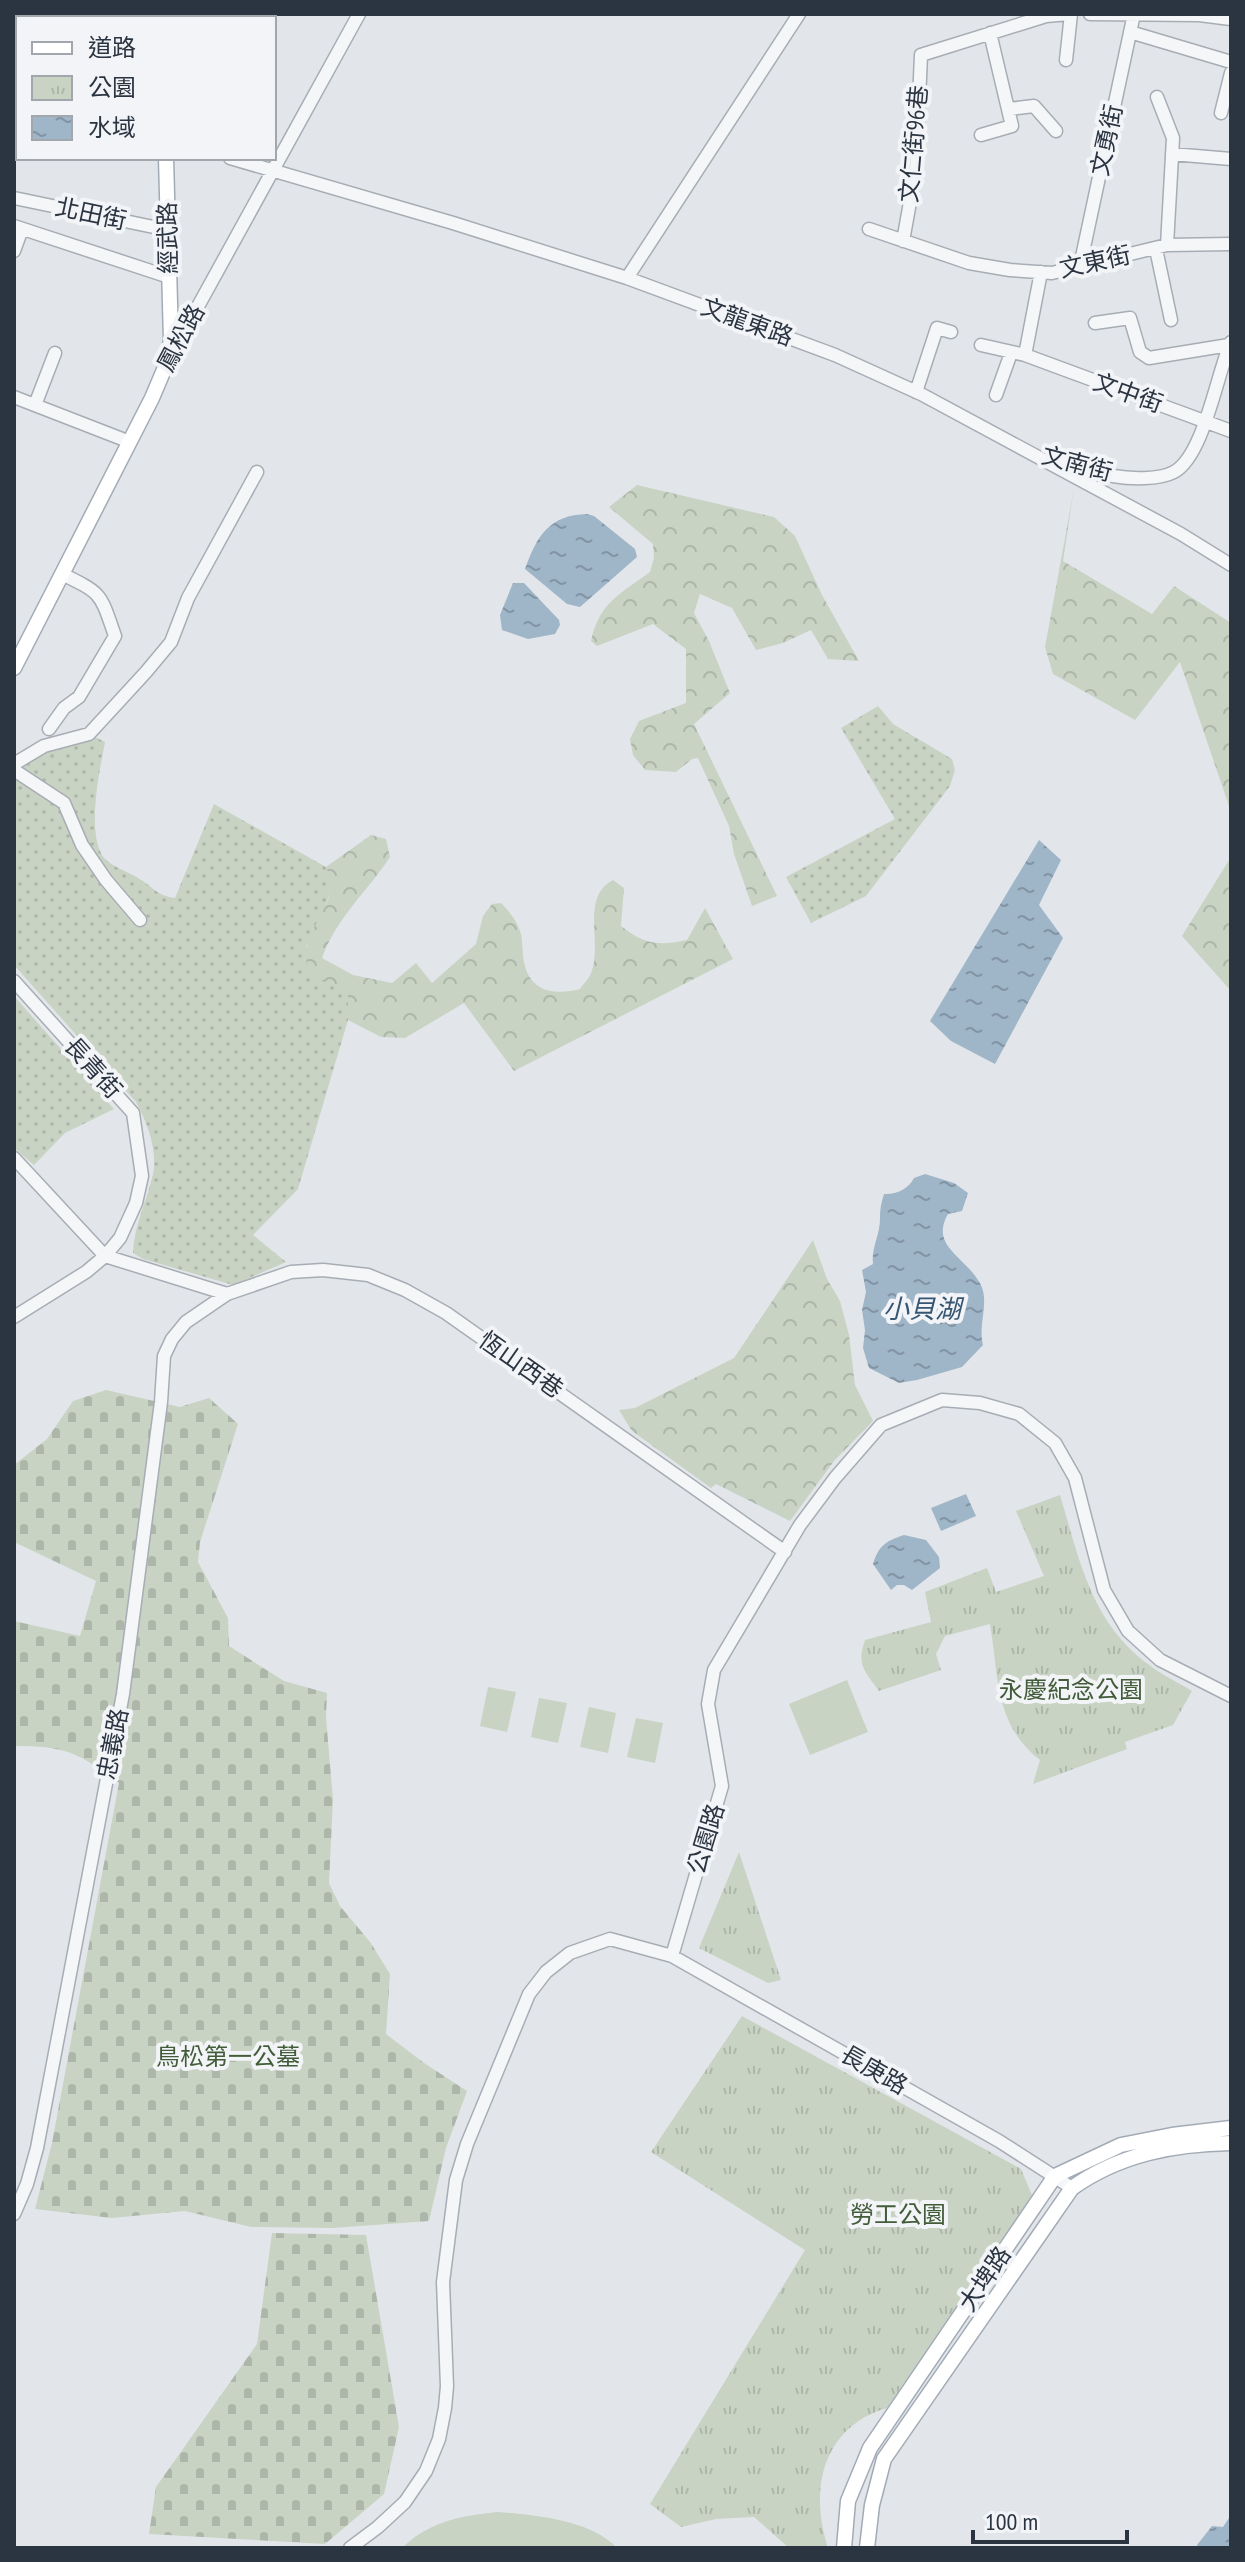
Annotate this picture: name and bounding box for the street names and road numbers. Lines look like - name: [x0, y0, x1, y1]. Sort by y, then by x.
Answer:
- street label: 文仁街96巷: [893, 84, 934, 204]
- street label: 文勇街: [1084, 101, 1129, 178]
- street label: 北田街: [53, 191, 130, 236]
- street label: 經武路: [151, 202, 184, 274]
- street label: 文東街: [1056, 239, 1133, 284]
- street label: 文龍東路: [697, 291, 798, 353]
- street label: 鳳松路: [150, 299, 211, 377]
- street label: 文中街: [1089, 366, 1167, 419]
- street label: 文南街: [1038, 439, 1116, 488]
- street label: 長青街: [58, 1031, 129, 1105]
- street label: 恆山西巷: [473, 1324, 569, 1405]
- street label: 忠義路: [90, 1706, 135, 1782]
- street label: 公園路: [680, 1800, 731, 1878]
- street label: 長庚路: [835, 2038, 913, 2101]
- street label: 大埤路: [952, 2240, 1018, 2317]

